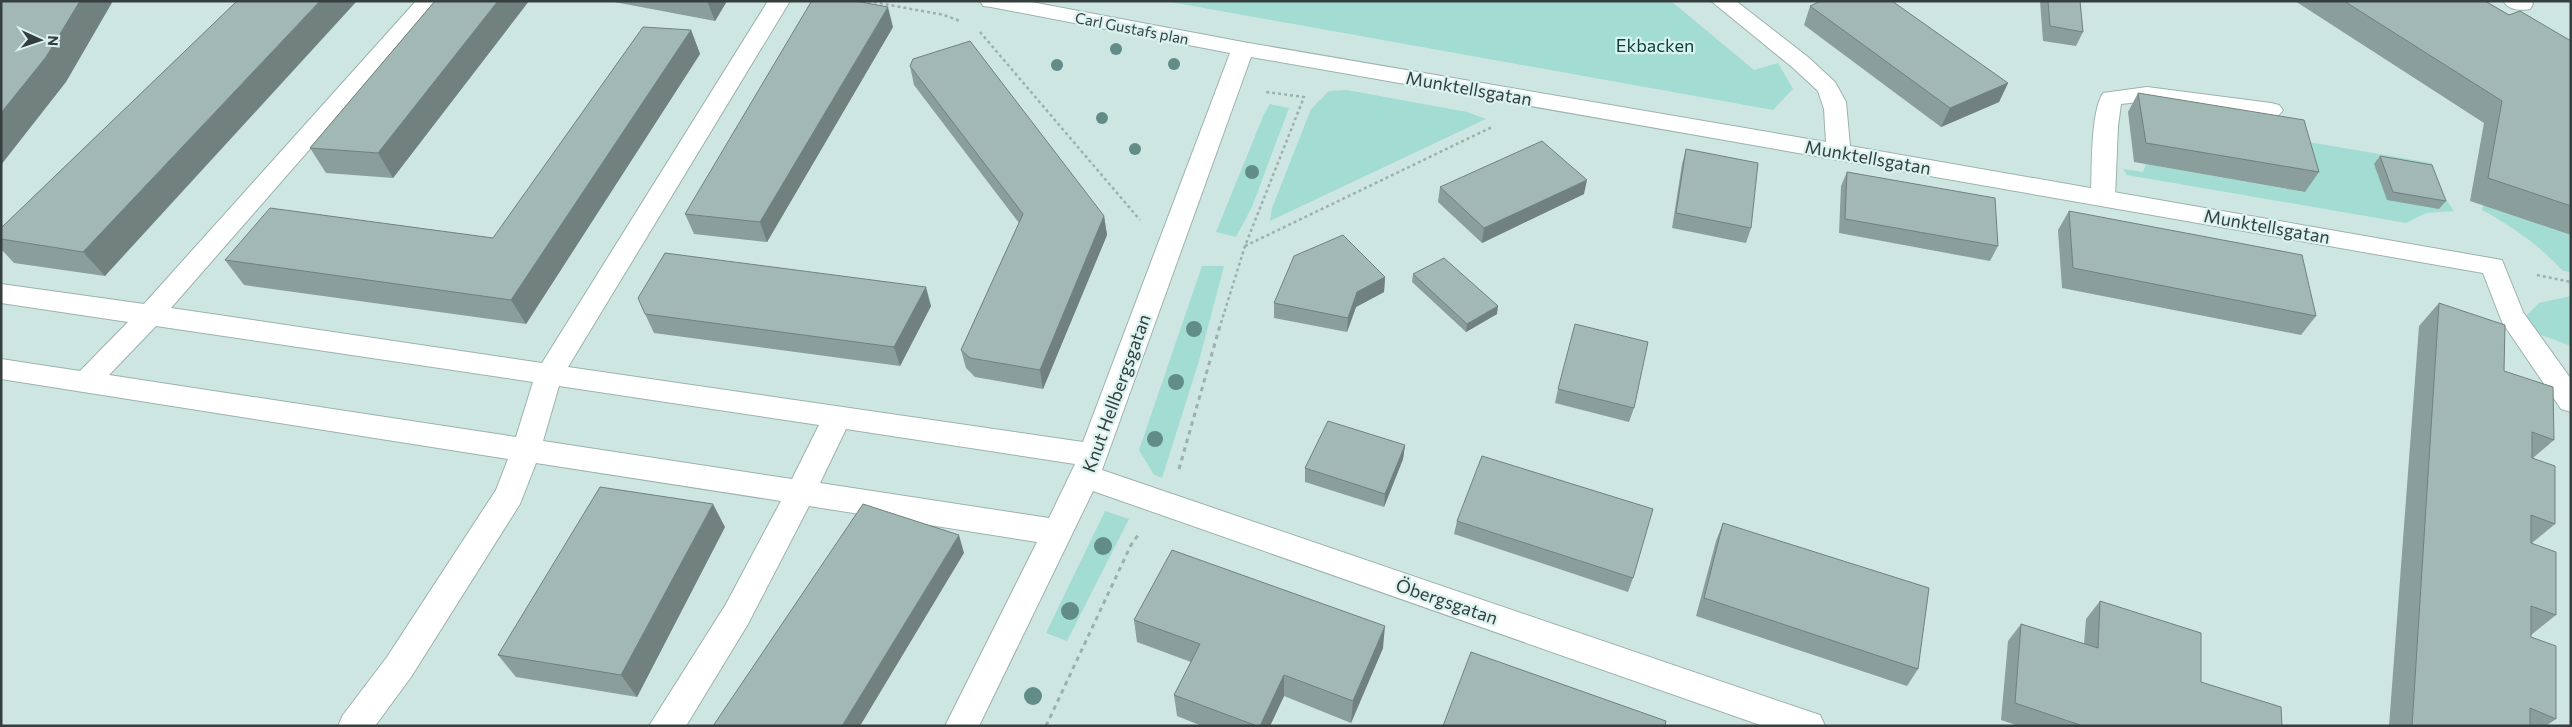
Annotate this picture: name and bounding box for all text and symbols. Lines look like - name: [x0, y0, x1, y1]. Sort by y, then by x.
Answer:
- street label: Carl Gustafs plan: [1074, 8, 1190, 48]
- north arrow: [15, 15, 65, 65]
- park label: Ekbacken: [1616, 34, 1694, 56]
- text: N: [45, 35, 62, 46]
- street label: Munktellsgatan: [1404, 66, 1534, 110]
- street label: Munktellsgatan: [1803, 135, 1933, 179]
- street label: Munktellsgatan: [2202, 204, 2332, 248]
- street label: Knut Hellbergsgatan: [1077, 311, 1155, 475]
- street label: Öbergsgatan: [1393, 573, 1501, 629]

